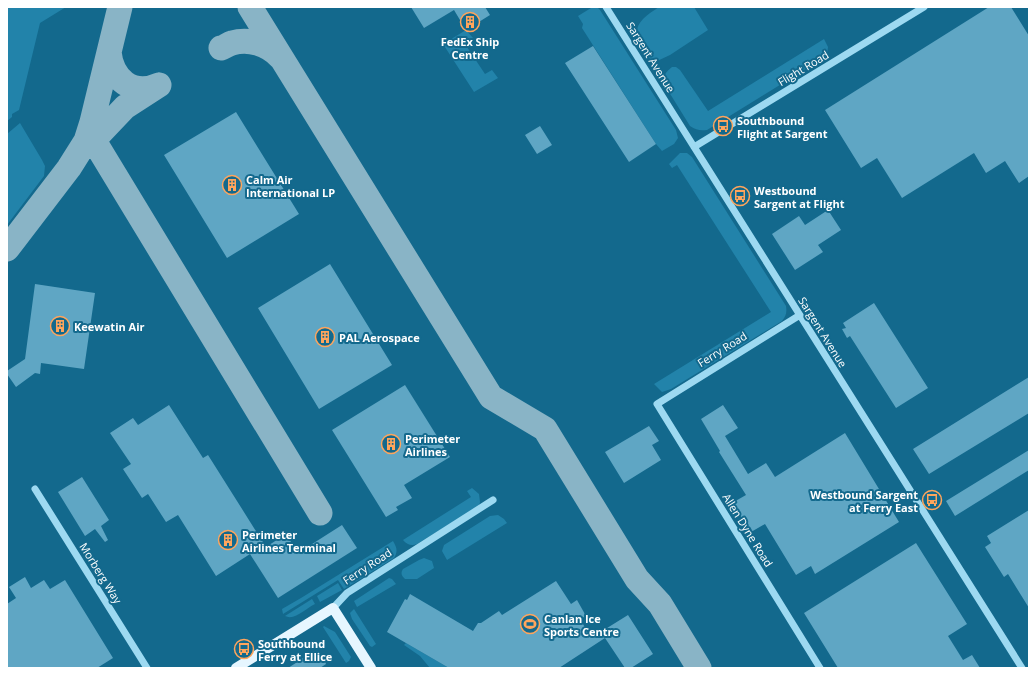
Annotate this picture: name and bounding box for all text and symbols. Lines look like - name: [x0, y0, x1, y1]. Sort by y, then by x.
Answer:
- building icon: FedEx Ship Centre: [459, 11, 481, 33]
- street label: Sargent Avenue: [623, 19, 679, 95]
- place label: FedEx Ship Centre: [441, 34, 499, 62]
- street label: Flight Road: [775, 47, 831, 89]
- place label: Southbound Flight at Sargent: [737, 113, 828, 141]
- bus stop icon: Southbound Flight at Sargent: [712, 115, 734, 137]
- place label: Calm Air International LP: [246, 172, 335, 200]
- building icon: Calm Air International LP: [221, 174, 243, 196]
- place label: Westbound Sargent at Flight: [754, 183, 845, 211]
- bus stop icon: Westbound Sargent at Flight: [729, 185, 751, 207]
- street label: Sargent Avenue: [795, 294, 851, 370]
- building icon: Keewatin Air: [49, 315, 71, 337]
- place label: Keewatin Air: [74, 319, 145, 334]
- building icon: PAL Aerospace: [314, 326, 336, 348]
- street label: Ferry Road: [695, 328, 749, 370]
- place label: PAL Aerospace: [339, 330, 420, 345]
- place label: Perimeter Airlines: [405, 431, 460, 459]
- building icon: Perimeter Airlines: [380, 433, 402, 455]
- place label: Westbound Sargent at Ferry East: [810, 487, 918, 515]
- bus stop icon: Westbound Sargent at Ferry East: [921, 489, 943, 511]
- street label: Allen Dyne Road: [719, 490, 777, 570]
- place label: Perimeter Airlines Terminal: [242, 527, 336, 555]
- building icon: Perimeter Airlines Terminal: [217, 529, 239, 551]
- street label: Morberg Way: [76, 540, 126, 607]
- street label: Ferry Road: [340, 545, 394, 587]
- place label: Canlan Ice Sports Centre: [544, 611, 619, 639]
- sports icon: Canlan Ice Sports Centre: [519, 613, 541, 635]
- place label: Southbound Ferry at Ellice: [258, 636, 333, 664]
- bus stop icon: Southbound Ferry at Ellice: [233, 638, 255, 660]

